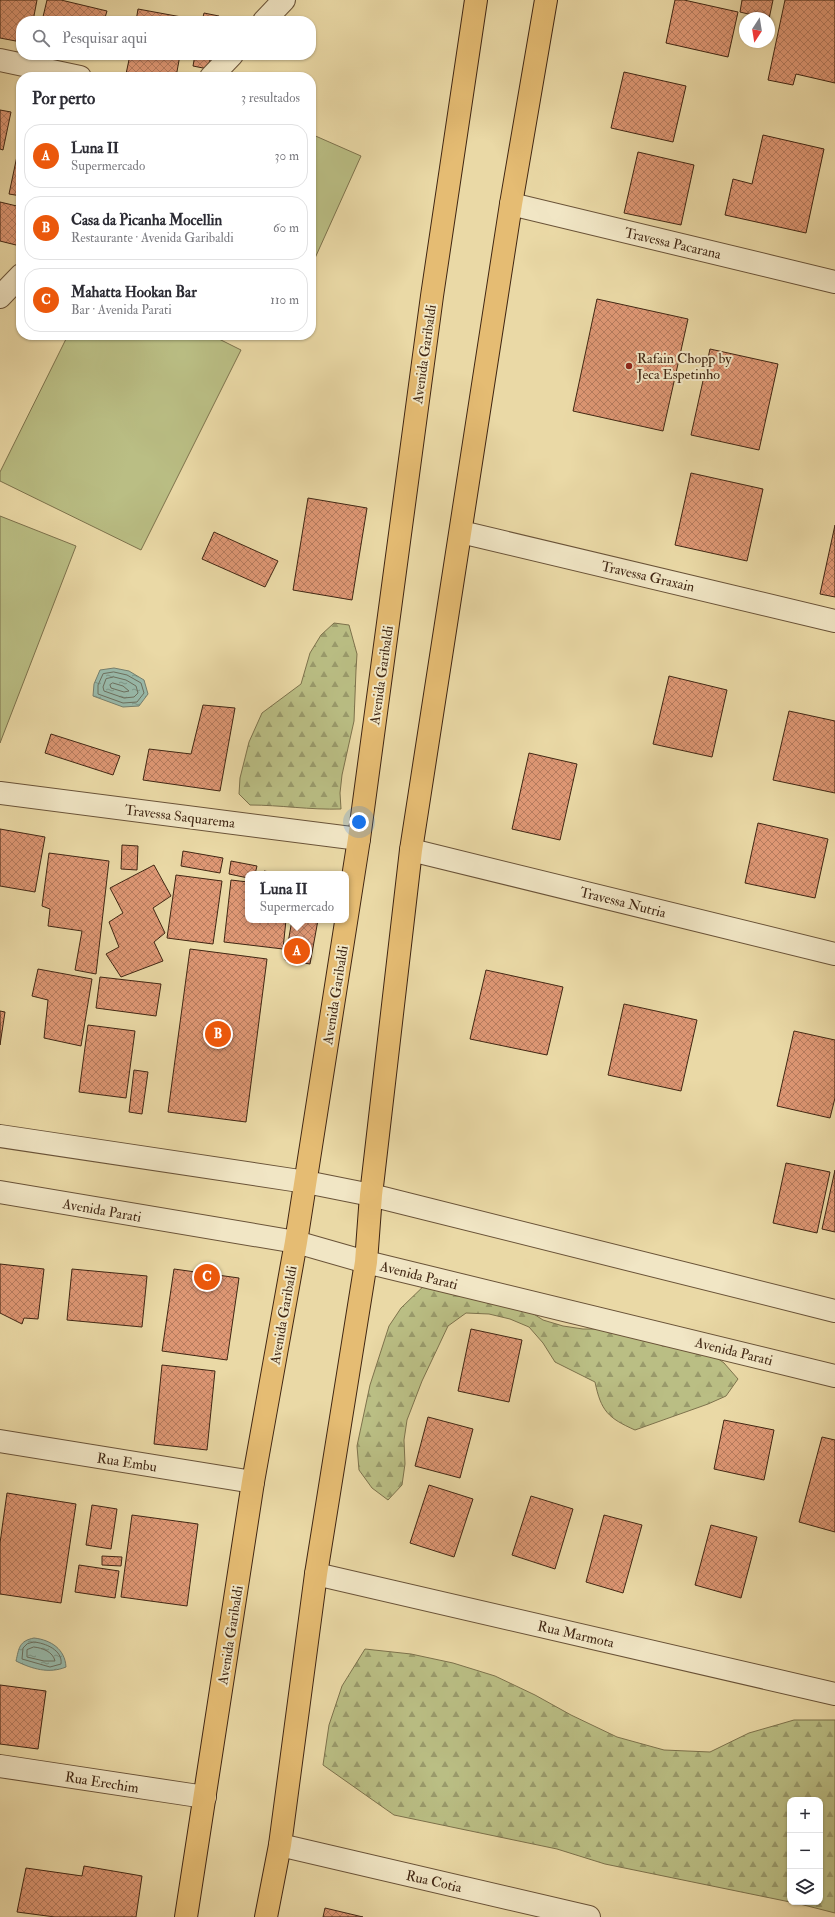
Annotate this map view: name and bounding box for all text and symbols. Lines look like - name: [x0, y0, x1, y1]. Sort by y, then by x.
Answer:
- north arrow: [739, 12, 775, 48]
- search box: [16, 16, 316, 60]
- icon: search: [30, 27, 52, 49]
- text: Pesquisar aqui: [62, 29, 147, 48]
- text: Por perto: [32, 88, 95, 109]
- text: 3 resultados: [241, 90, 300, 106]
- text: Luna II: [71, 139, 119, 158]
- text: A: [42, 148, 50, 164]
- text: 30 m: [275, 148, 299, 164]
- text: Supermercado: [71, 158, 145, 174]
- text: Casa da Picanha Mocellin: [71, 211, 222, 230]
- text: B: [42, 220, 50, 236]
- text: 60 m: [273, 220, 299, 236]
- street label: Travessa Pacarana: [623, 224, 723, 263]
- text: Restaurante · Avenida Garibaldi: [71, 230, 234, 246]
- text: Mahatta Hookan Bar: [71, 283, 197, 302]
- text: C: [41, 292, 51, 308]
- text: 110 m: [270, 292, 299, 308]
- text: Bar · Avenida Parati: [71, 302, 172, 318]
- street label: Avenida Garibaldi: [409, 303, 440, 406]
- place label: Rafain Chopp by Jeca Espetinho: [636, 350, 732, 384]
- marker: Rafain Chopp by Jeca Espetinho: [624, 361, 634, 371]
- street label: Travessa Graxain: [600, 557, 696, 595]
- street label: Avenida Garibaldi: [366, 624, 397, 727]
- street label: Travessa Saquarema: [124, 801, 236, 832]
- your location: [349, 812, 369, 832]
- popup: [245, 871, 349, 923]
- text: Luna II: [260, 880, 308, 899]
- street label: Travessa Nutria: [578, 884, 668, 921]
- text: Supermercado: [260, 899, 334, 915]
- pin: A: [284, 936, 310, 966]
- street label: Avenida Garibaldi: [319, 944, 352, 1047]
- pin: B: [205, 1019, 231, 1049]
- street label: Avenida Parati: [60, 1195, 143, 1226]
- street label: Avenida Parati: [377, 1257, 460, 1293]
- pin: C: [194, 1262, 220, 1292]
- street label: Avenida Garibaldi: [266, 1264, 301, 1367]
- street label: Avenida Parati: [692, 1333, 775, 1369]
- street label: Rua Embu: [96, 1449, 158, 1476]
- street label: Avenida Garibaldi: [214, 1584, 247, 1687]
- street label: Rua Marmota: [536, 1617, 616, 1652]
- street label: Rua Erechim: [64, 1768, 140, 1797]
- map controls: [787, 1797, 823, 1905]
- button: +: [787, 1797, 823, 1833]
- button: −: [787, 1833, 823, 1869]
- street label: Rua Cotia: [404, 1867, 464, 1896]
- button: layers: [787, 1869, 823, 1905]

